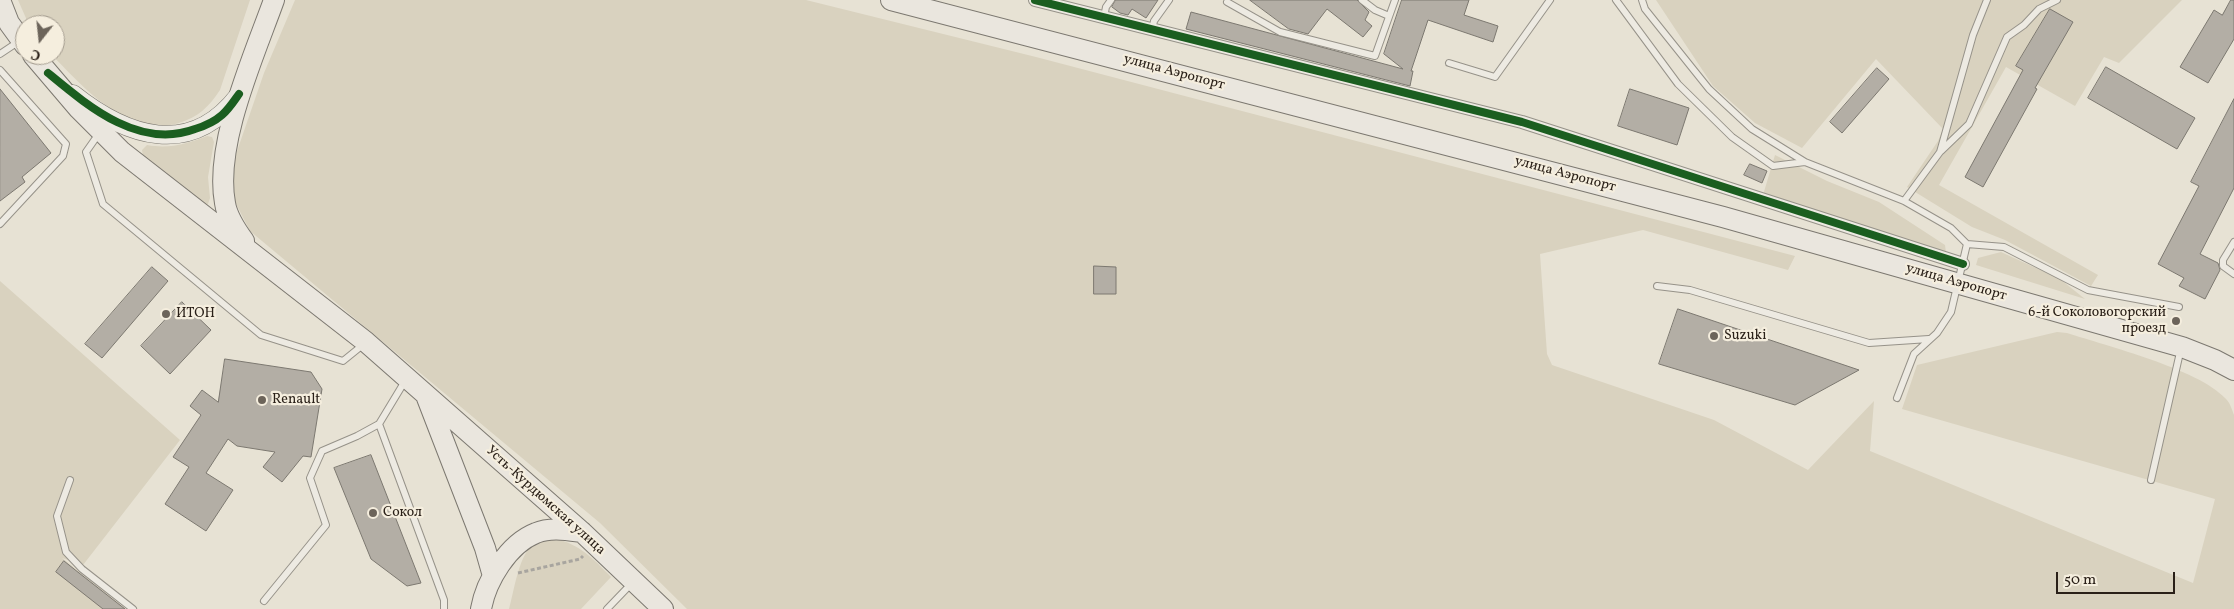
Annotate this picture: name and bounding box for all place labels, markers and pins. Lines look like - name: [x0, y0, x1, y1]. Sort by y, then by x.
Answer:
- place label: 6-й Соколовогорский проезд: [2028, 305, 2166, 338]
- place label: ИТОН: [176, 306, 215, 322]
- marker: ИТОН: [160, 308, 172, 320]
- marker: 6-й Соколовогорский проезд: [2170, 315, 2182, 327]
- place label: Suzuki: [1724, 328, 1766, 344]
- marker: Suzuki: [1708, 330, 1720, 342]
- place label: Renault: [272, 392, 320, 408]
- marker: Renault: [256, 394, 268, 406]
- place label: Сокол: [383, 505, 422, 521]
- marker: Сокол: [367, 507, 379, 519]

